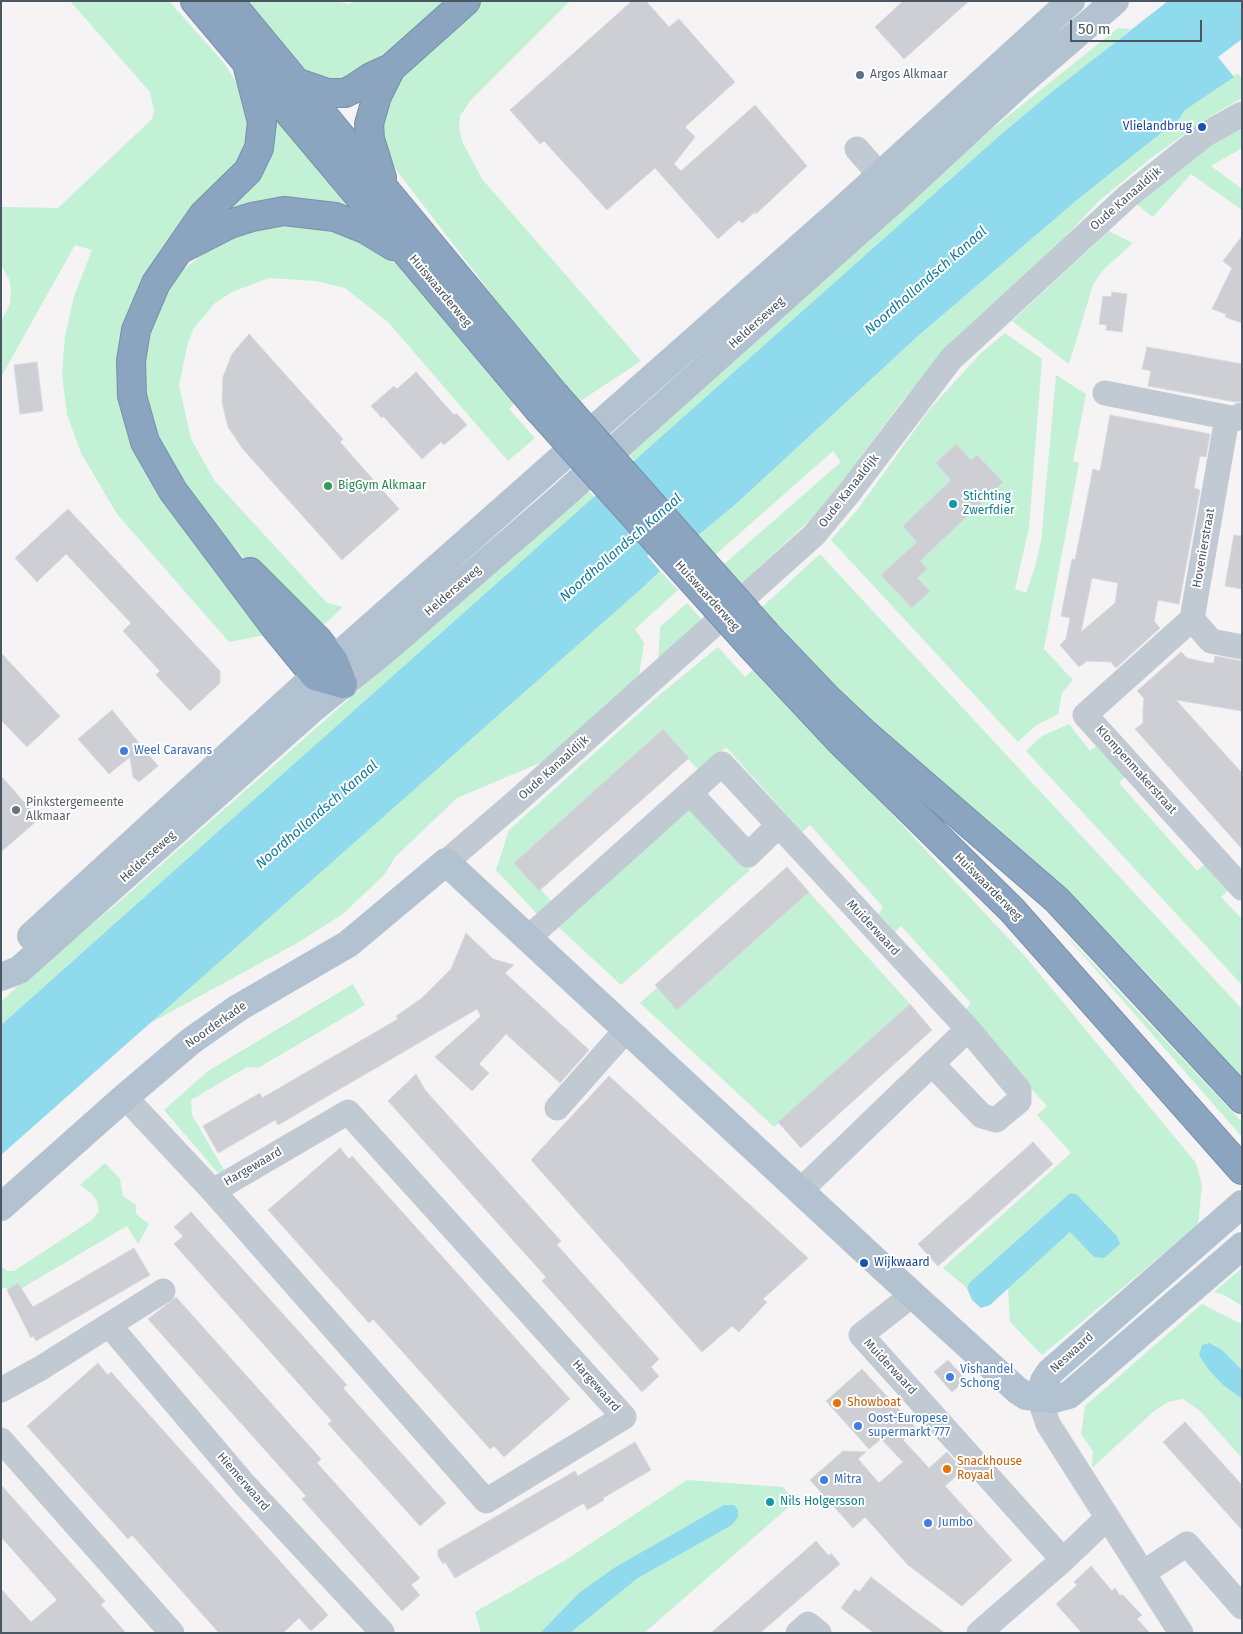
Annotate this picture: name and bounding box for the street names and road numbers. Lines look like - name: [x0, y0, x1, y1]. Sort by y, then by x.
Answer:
- street label: Oude Kanaaldijk: [1088, 164, 1164, 234]
- street label: Huiswaarderweg: [406, 252, 474, 330]
- street label: Helderseweg: [726, 294, 788, 352]
- street label: Oude Kanaaldijk: [816, 451, 882, 531]
- street label: Hovenierstraat: [1190, 507, 1218, 589]
- street label: Huiswaarderweg: [672, 558, 742, 634]
- street label: Helderseweg: [422, 563, 484, 619]
- street label: Klompenmakerstraat: [1093, 723, 1179, 817]
- street label: Oude Kanaaldijk: [516, 733, 592, 803]
- street label: Helderseweg: [117, 828, 179, 886]
- street label: Huiswaarderweg: [951, 850, 1025, 924]
- street label: Muiderwaard: [844, 897, 902, 959]
- street label: Noorderkade: [183, 999, 249, 1051]
- street label: Hargewaard: [221, 1145, 285, 1189]
- street label: Neswaard: [1047, 1330, 1097, 1376]
- street label: Muiderwaard: [861, 1336, 919, 1398]
- street label: Hargewaard: [569, 1357, 623, 1415]
- street label: Hiemerwaard: [214, 1450, 272, 1514]

